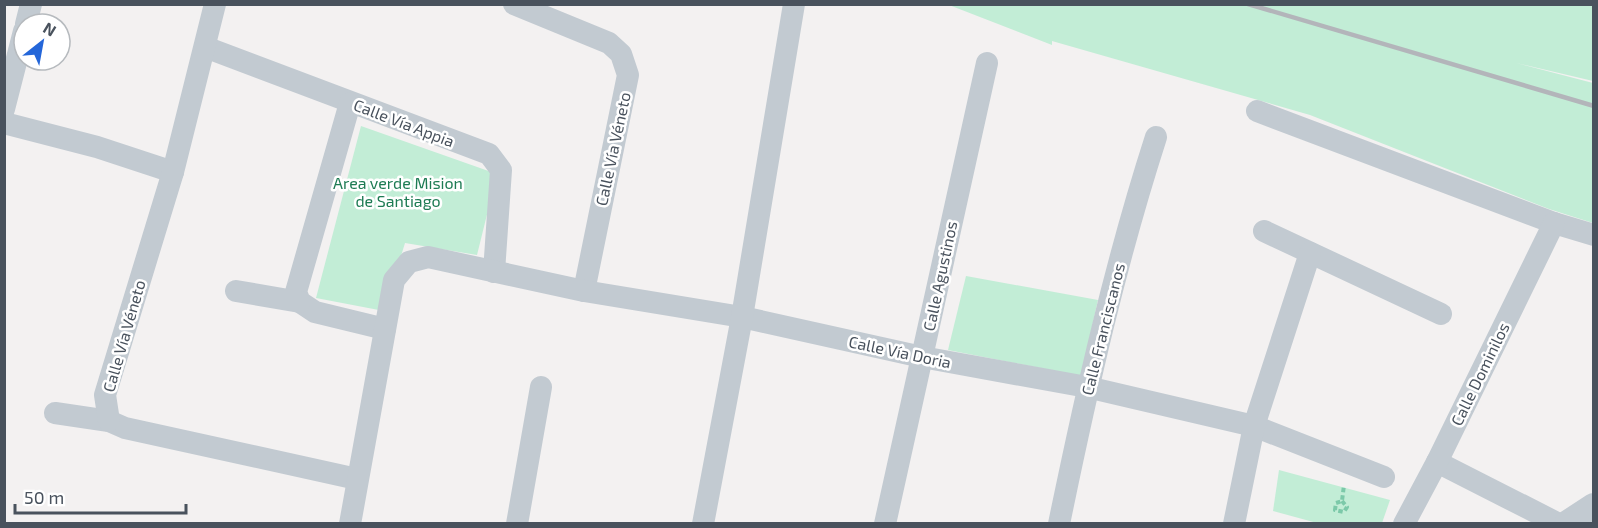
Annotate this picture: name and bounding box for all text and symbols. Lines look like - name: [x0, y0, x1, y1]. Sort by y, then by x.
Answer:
- north arrow: [12, 12, 72, 72]
- text: N: [40, 18, 60, 40]
- street label: Calle Vía Véneto: [591, 90, 634, 207]
- street label: Calle Vía Appia: [351, 95, 457, 150]
- park label: Area verde Mision de Santiago: [333, 173, 463, 210]
- street label: Calle Agustinos: [919, 219, 960, 333]
- street label: Calle Franciscanos: [1077, 261, 1128, 397]
- street label: Calle Vía Véneto: [98, 278, 149, 394]
- street label: Calle Dominilos: [1446, 319, 1513, 429]
- street label: Calle Vía Doria: [847, 331, 953, 372]
- scale bar: [15, 477, 186, 515]
- text: 50 m: [24, 486, 64, 508]

